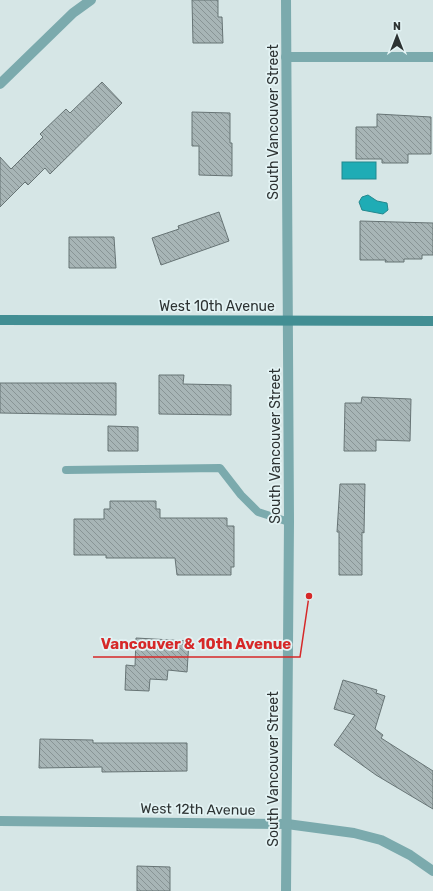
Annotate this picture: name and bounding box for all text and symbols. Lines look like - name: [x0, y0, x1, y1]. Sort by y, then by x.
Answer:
- north arrow: [377, 16, 417, 56]
- text: N: [393, 20, 401, 33]
- street label: South Vancouver Street: [265, 44, 282, 200]
- street label: West 10th Avenue: [159, 298, 275, 315]
- street label: South Vancouver Street: [267, 368, 284, 524]
- callout: Vancouver & 10th Avenue: [93, 630, 300, 657]
- text: Vancouver & 10th Avenue: [101, 635, 291, 653]
- street label: South Vancouver Street: [265, 691, 282, 847]
- street label: West 12th Avenue: [140, 800, 256, 819]

